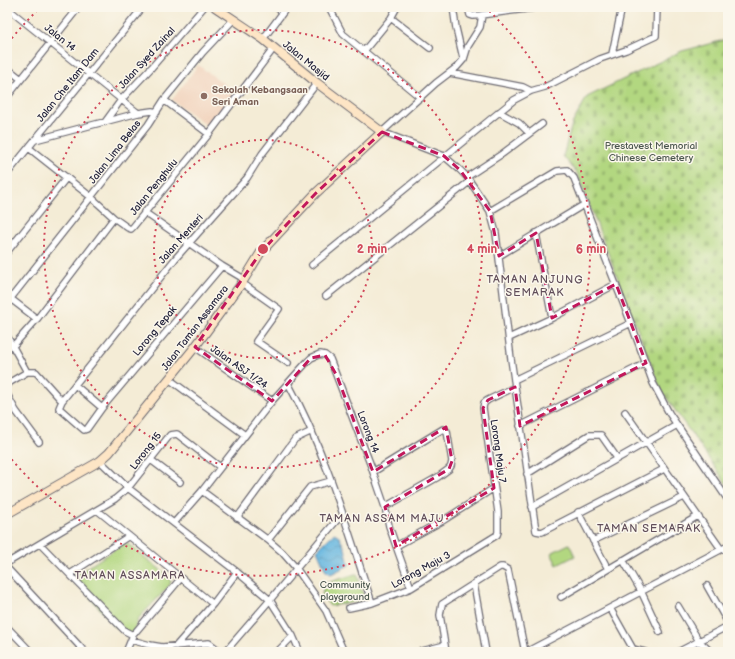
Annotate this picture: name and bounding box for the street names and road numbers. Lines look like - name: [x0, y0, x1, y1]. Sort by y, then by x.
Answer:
- street label: Jalan 14: [42, 22, 78, 54]
- street label: Jalan Syed Zainal: [116, 25, 178, 91]
- street label: Jalan Masjid: [280, 39, 332, 84]
- street label: Jalan Che Itam Dam: [34, 46, 102, 124]
- street label: Jalan Lima Belas: [87, 118, 143, 186]
- street label: Jalan Penghulu: [128, 156, 180, 218]
- street label: Jalan Menteri: [156, 212, 206, 266]
- street label: Jalan Taman Assamara: [159, 283, 231, 373]
- street label: Lorong Tepak: [131, 304, 179, 358]
- street label: Jalan ASJ 1/24: [208, 343, 270, 391]
- street label: Lorong 14: [354, 409, 382, 455]
- street label: Lorong Maju 7: [488, 419, 508, 484]
- street label: Lorong 15: [128, 430, 164, 472]
- street label: Lorong Maju 3: [389, 549, 453, 591]

